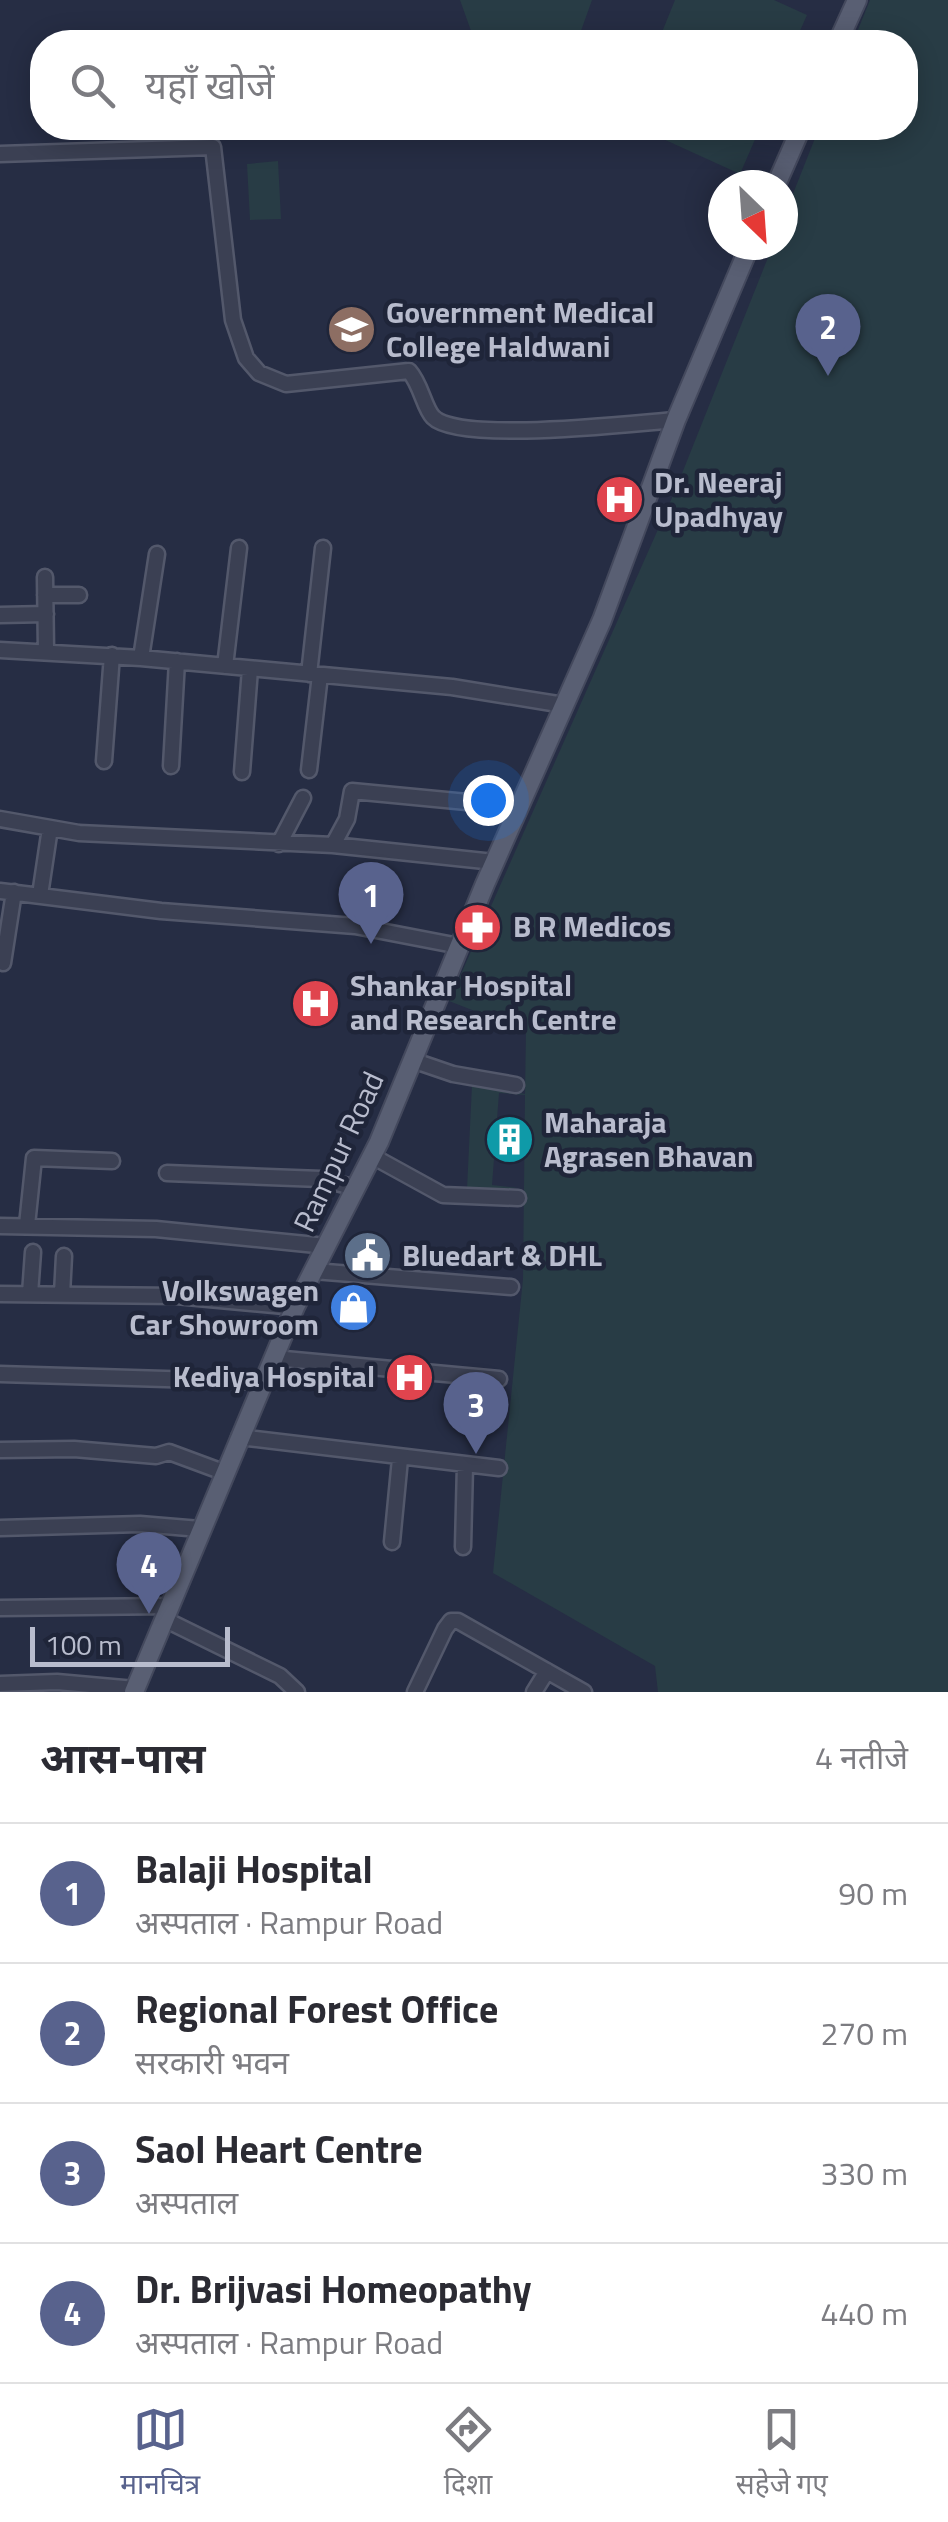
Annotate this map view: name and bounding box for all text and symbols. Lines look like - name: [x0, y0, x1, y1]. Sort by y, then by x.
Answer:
- search box: [30, 30, 918, 140]
- text: यहाँ खोजें: [145, 56, 275, 114]
- icon: search: [65, 58, 120, 113]
- north arrow: [708, 170, 798, 260]
- place label: Government Medical College Haldwani: [386, 289, 654, 369]
- pin: 2: [796, 294, 860, 376]
- school or university icon: Government Medical College Haldwani: [325, 304, 377, 356]
- place label: Dr. Neeraj Upadhyay: [654, 459, 783, 539]
- hospital icon: Dr. Neeraj Upadhyay: [593, 474, 645, 526]
- your location: [463, 775, 514, 826]
- pin: 1: [338, 862, 404, 944]
- pharmacy icon: B R Medicos: [452, 901, 504, 953]
- place label: B R Medicos: [513, 903, 672, 949]
- place label: Shankar Hospital and Research Centre: [350, 962, 617, 1042]
- hospital icon: Shankar Hospital and Research Centre: [289, 977, 341, 1029]
- street label: Rampur Road: [281, 1064, 395, 1239]
- place label: Maharaja Agrasen Bhavan: [544, 1099, 754, 1179]
- building icon: Maharaja Agrasen Bhavan: [483, 1114, 535, 1166]
- public building icon: Bluedart & DHL: [341, 1230, 393, 1282]
- place label: Bluedart & DHL: [402, 1232, 602, 1278]
- place label: Volkswagen Car Showroom: [129, 1267, 319, 1347]
- shop icon: Volkswagen Car Showroom: [328, 1282, 380, 1334]
- hospital icon: Kediya Hospital: [384, 1351, 436, 1403]
- place label: Kediya Hospital: [173, 1353, 375, 1399]
- pin: 3: [444, 1372, 508, 1454]
- pin: 4: [116, 1532, 182, 1614]
- scale bar: [30, 1622, 230, 1666]
- text: 100 m: [45, 1623, 122, 1666]
- text: आस-पास: [40, 1725, 205, 1789]
- text: 4 नतीजे: [815, 1733, 908, 1781]
- text: Balaji Hospital: [135, 1840, 373, 1898]
- text: 1: [64, 1869, 81, 1917]
- text: 90 m: [838, 1869, 908, 1917]
- text: अस्पताल · Rampur Road: [135, 1898, 443, 1946]
- text: Regional Forest Office: [135, 1980, 498, 2038]
- text: 2: [64, 2009, 81, 2057]
- text: 270 m: [820, 2009, 908, 2057]
- text: सरकारी भवन: [135, 2038, 289, 2086]
- text: Saol Heart Centre: [135, 2120, 423, 2178]
- text: 3: [64, 2149, 81, 2197]
- text: 330 m: [820, 2149, 908, 2197]
- text: अस्पताल: [135, 2178, 238, 2226]
- text: Dr. Brijvasi Homeopathy: [135, 2260, 532, 2318]
- text: 4: [64, 2289, 81, 2337]
- text: 440 m: [820, 2289, 908, 2337]
- text: अस्पताल · Rampur Road: [135, 2318, 443, 2366]
- tab: मानचित्र: [120, 2402, 200, 2505]
- tab: दिशा: [441, 2402, 496, 2505]
- tab: सहेजे गए: [736, 2402, 828, 2505]

